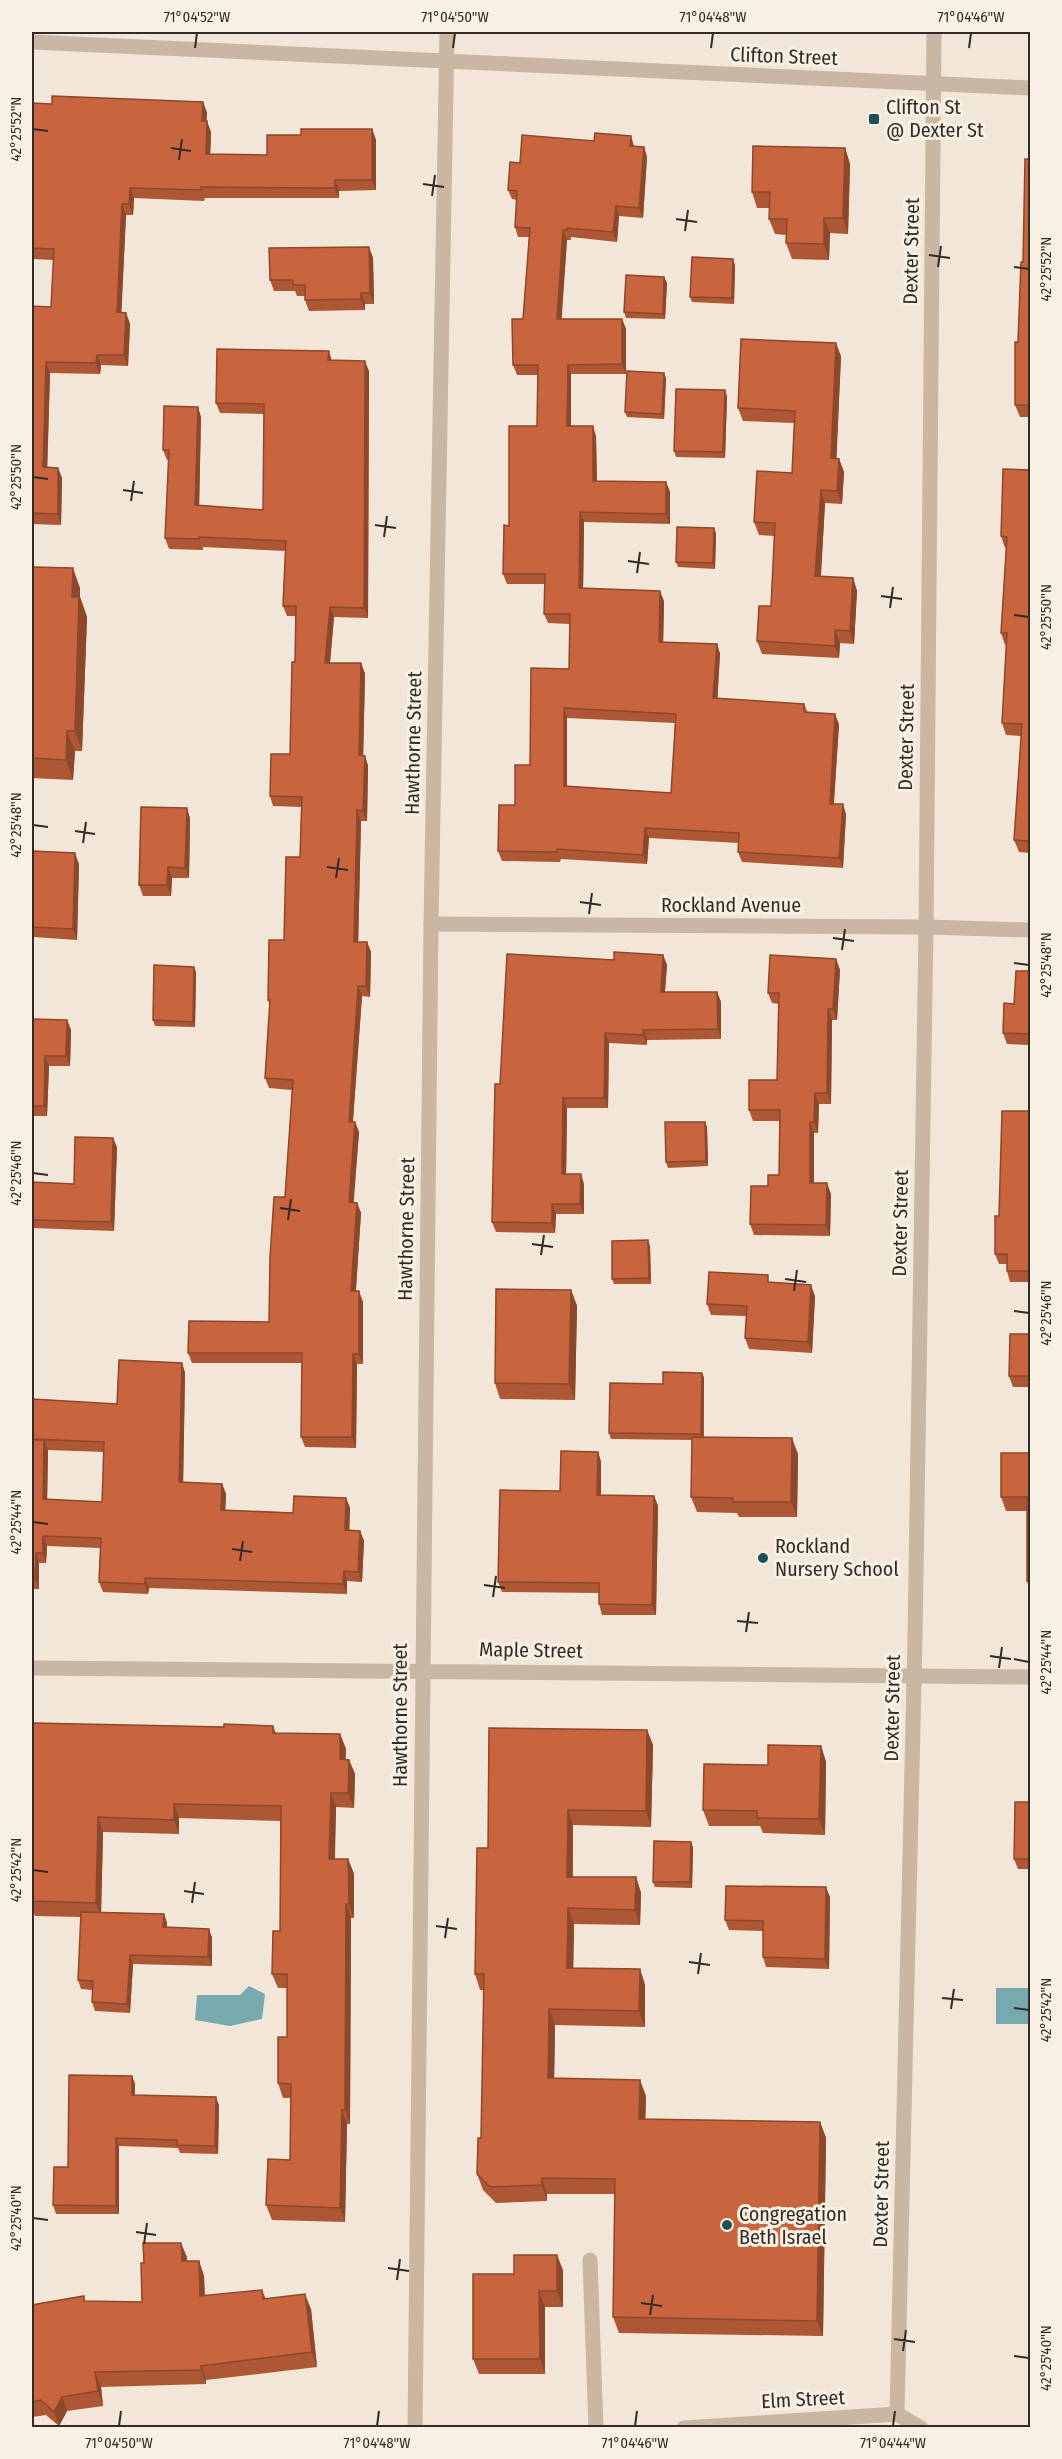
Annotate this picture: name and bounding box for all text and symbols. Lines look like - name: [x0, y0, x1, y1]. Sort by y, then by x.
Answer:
- text: 71°04'52"W: [164, 8, 230, 26]
- text: 71°04'50"W: [421, 8, 489, 26]
- text: 71°04'48"W: [680, 8, 746, 26]
- text: 71°04'46"W: [938, 8, 1004, 26]
- street label: Clifton Street: [730, 42, 839, 70]
- place label: Clifton St @ Dexter St: [886, 95, 984, 142]
- text: 42°25'52"N: [7, 97, 25, 161]
- marker: Clifton St @ Dexter St: [867, 112, 881, 126]
- street label: Dexter Street: [898, 197, 924, 305]
- text: 42°25'52"N: [1037, 237, 1055, 301]
- text: 42°25'50"N: [7, 444, 25, 510]
- text: 42°25'50"N: [1037, 584, 1055, 650]
- street label: Hawthorne Street: [400, 670, 426, 815]
- street label: Dexter Street: [893, 683, 919, 791]
- text: 42°25'48"N: [7, 792, 25, 858]
- street label: Rockland Avenue: [661, 893, 801, 917]
- text: 42°25'48"N: [1037, 932, 1055, 998]
- text: 42°25'46"N: [7, 1140, 25, 1206]
- street label: Hawthorne Street: [393, 1156, 419, 1301]
- street label: Dexter Street: [887, 1169, 913, 1277]
- text: 42°25'46"N: [1037, 1280, 1055, 1346]
- text: 42°25'44"N: [7, 1490, 25, 1554]
- place label: Rockland Nursery School: [775, 1534, 899, 1581]
- marker: Rockland Nursery School: [756, 1551, 770, 1565]
- text: 42°25'44"N: [1037, 1630, 1055, 1694]
- street label: Maple Street: [479, 1637, 583, 1663]
- street label: Hawthorne Street: [388, 1643, 412, 1787]
- street label: Dexter Street: [879, 1654, 905, 1762]
- text: 42°25'42"N: [7, 1838, 25, 1902]
- text: 42°25'42"N: [1037, 1978, 1055, 2042]
- street label: Dexter Street: [868, 2140, 894, 2248]
- text: 42°25'40"N: [7, 2185, 25, 2251]
- place label: Congregation Beth Israel: [739, 2202, 847, 2249]
- marker: Congregation Beth Israel: [720, 2218, 734, 2232]
- text: 42°25'40"N: [1037, 2325, 1055, 2391]
- street label: Elm Street: [761, 2385, 846, 2413]
- text: 71°04'50"W: [85, 2434, 153, 2452]
- text: 71°04'48"W: [344, 2434, 410, 2452]
- text: 71°04'46"W: [602, 2434, 668, 2452]
- text: 71°04'44"W: [860, 2434, 926, 2452]

